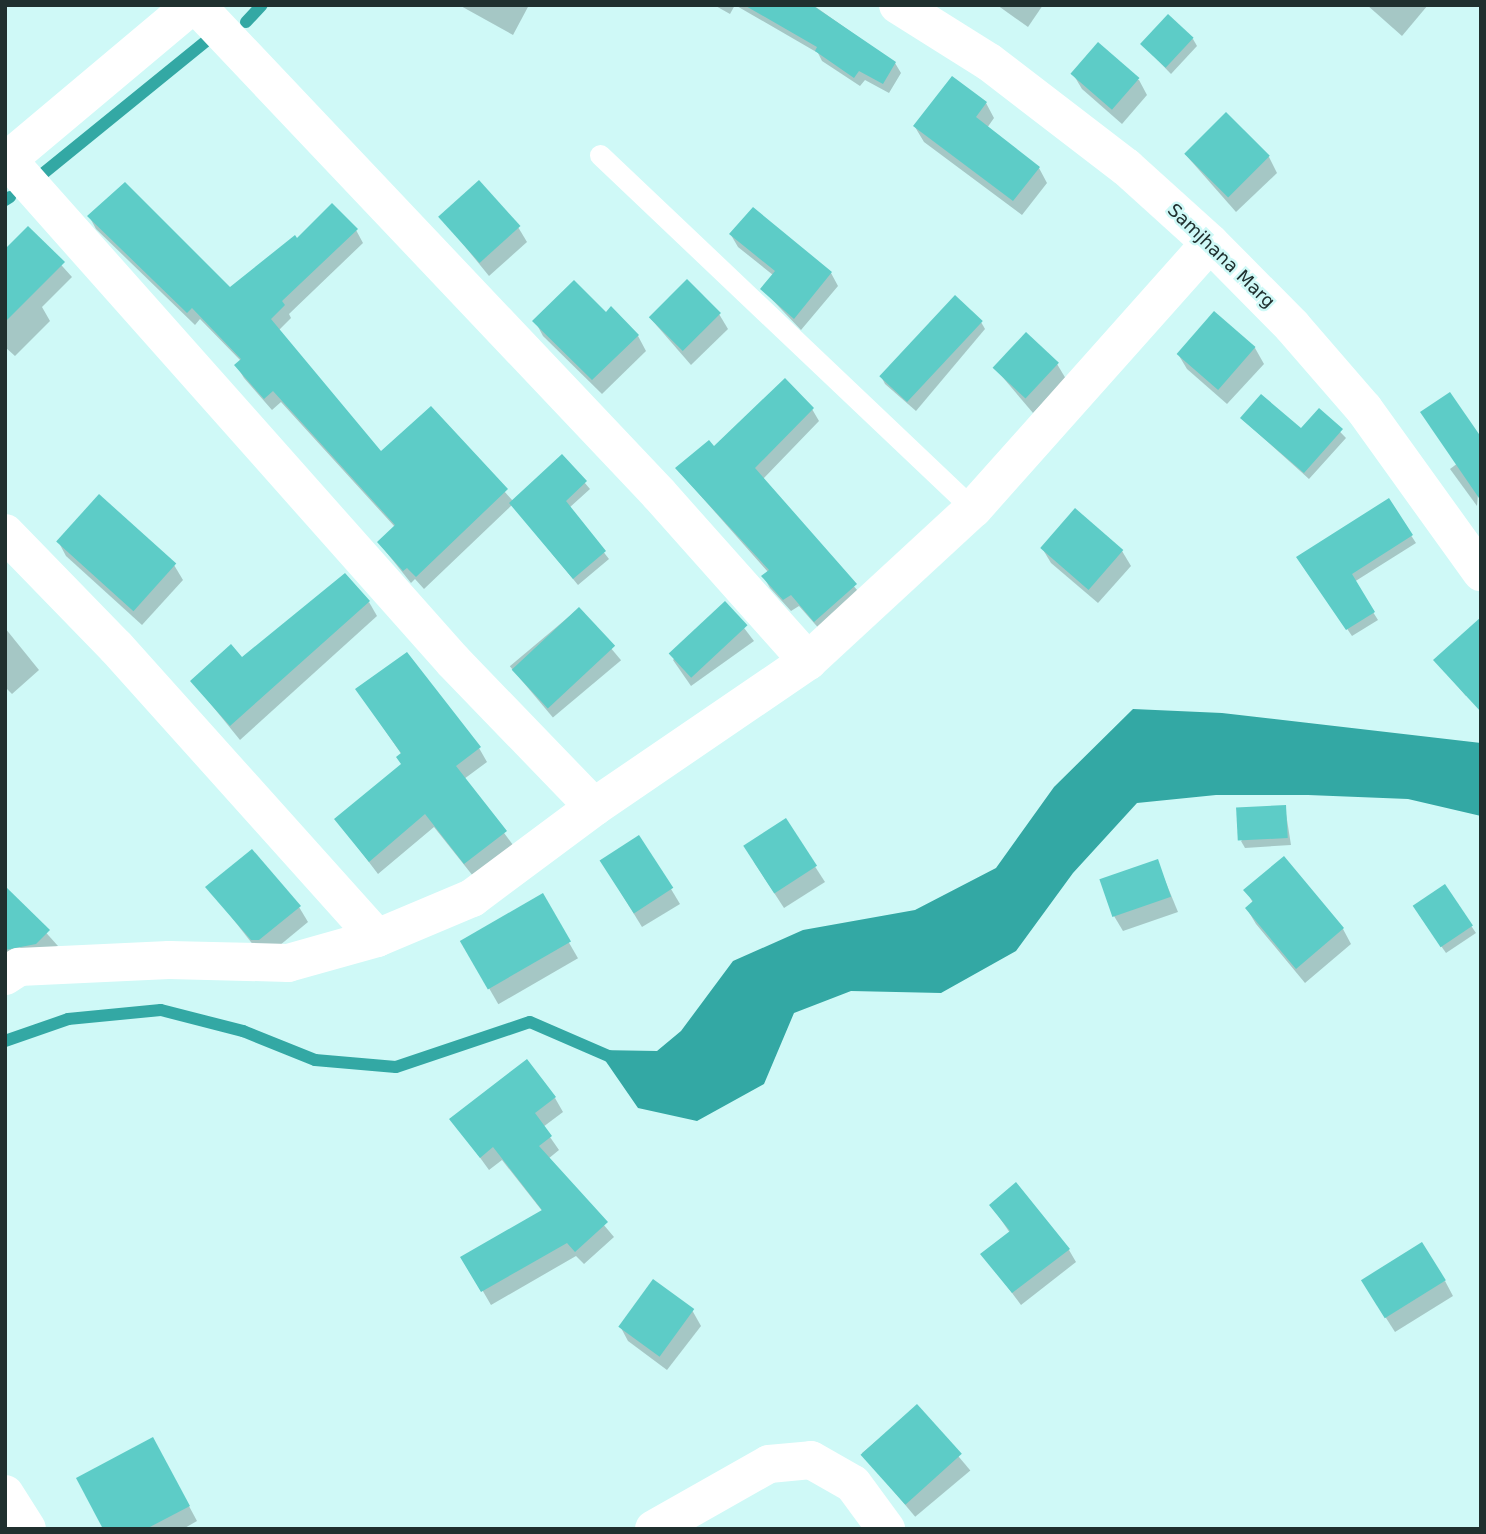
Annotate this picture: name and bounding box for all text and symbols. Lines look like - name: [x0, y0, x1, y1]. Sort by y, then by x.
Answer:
- street label: Samjhana Marg: [1163, 199, 1279, 313]

